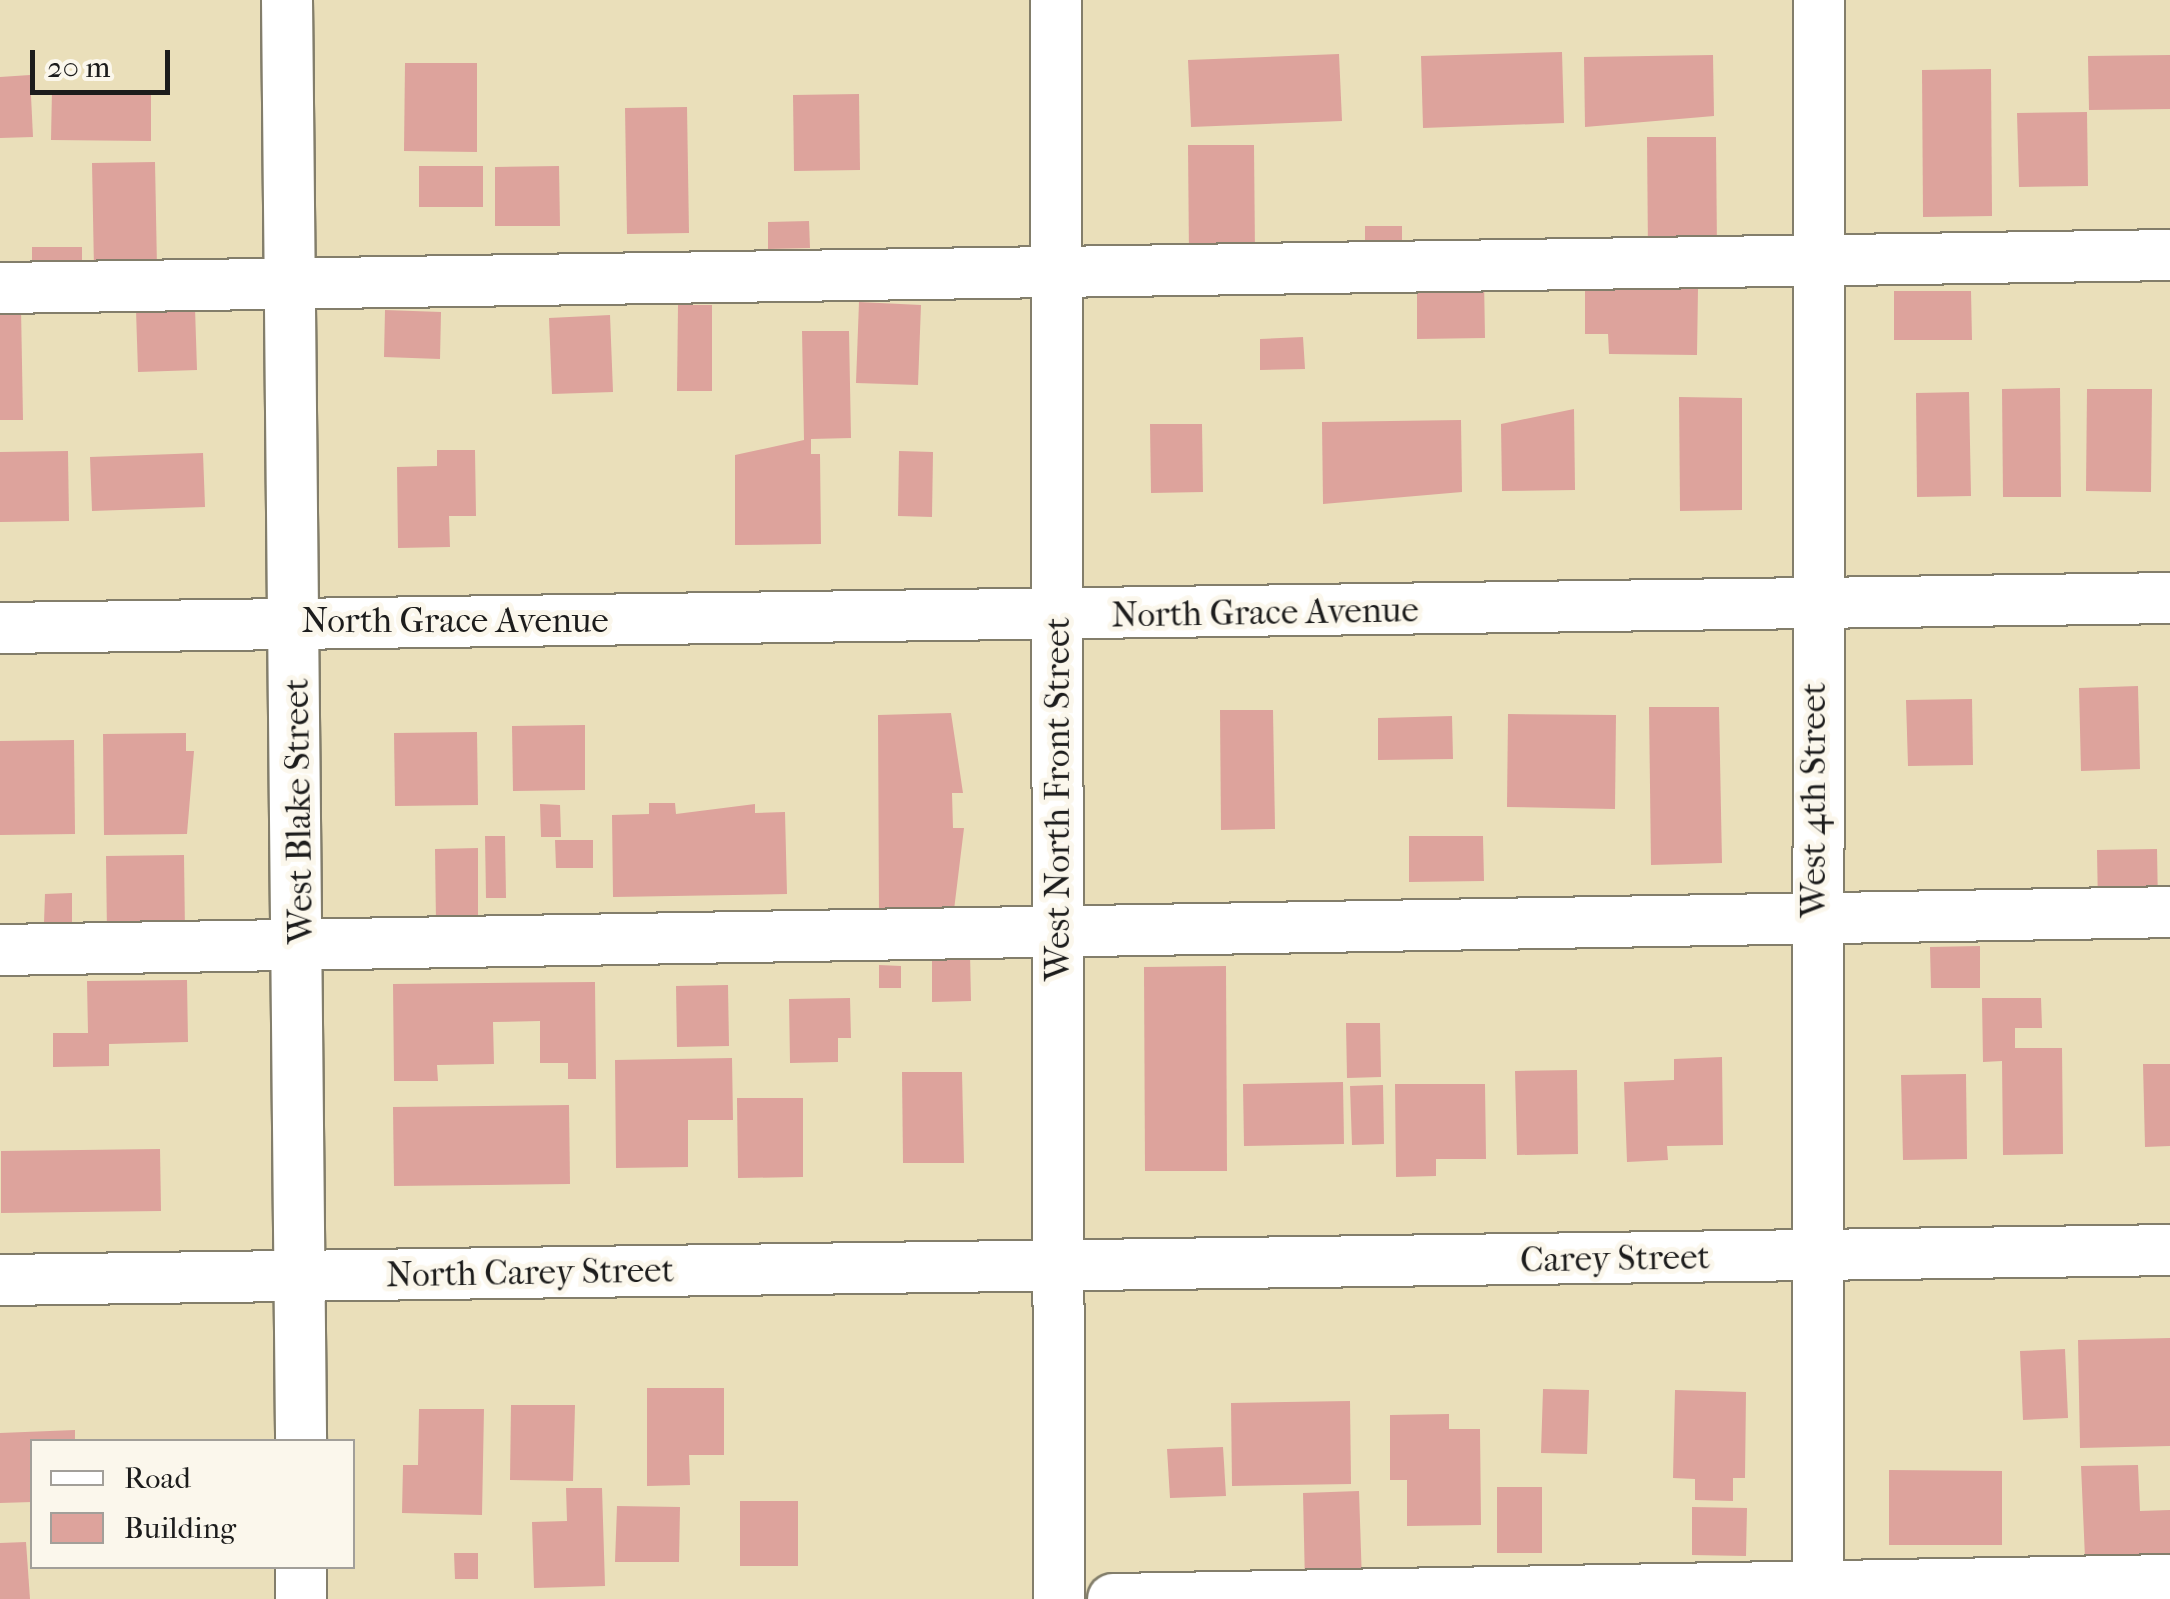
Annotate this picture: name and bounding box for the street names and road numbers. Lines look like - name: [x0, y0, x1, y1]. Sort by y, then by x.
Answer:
- street label: North Grace Avenue: [1111, 589, 1419, 637]
- street label: North Grace Avenue: [301, 600, 609, 642]
- street label: West North Front Street: [1037, 617, 1079, 981]
- street label: West Blake Street: [276, 678, 322, 944]
- street label: West 4th Street: [1793, 683, 1835, 917]
- street label: Carey Street: [1520, 1236, 1710, 1282]
- street label: North Carey Street: [386, 1249, 674, 1297]

